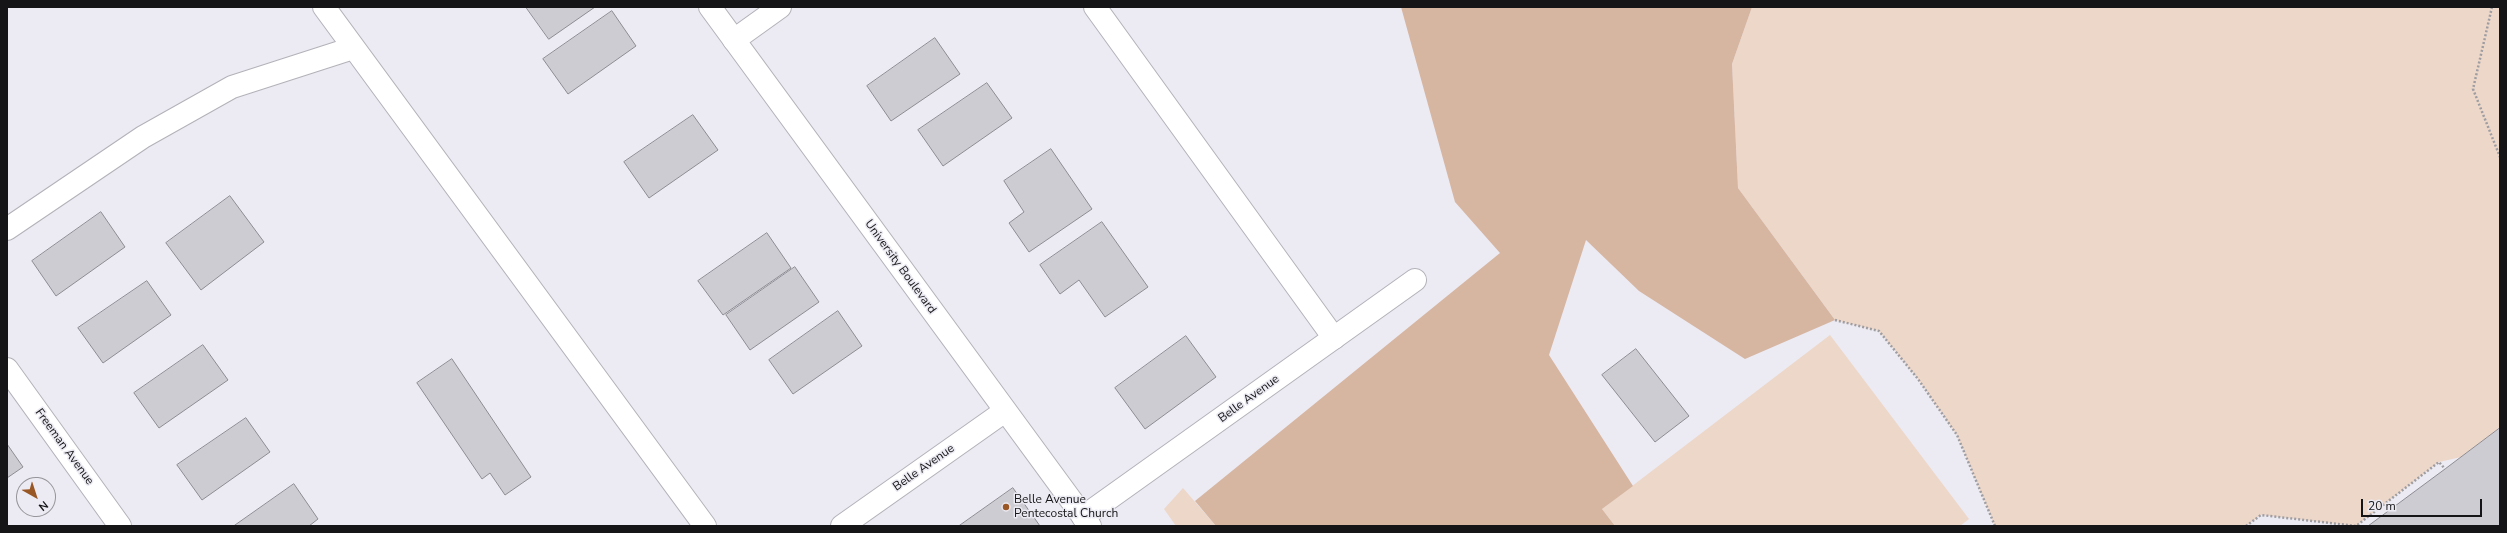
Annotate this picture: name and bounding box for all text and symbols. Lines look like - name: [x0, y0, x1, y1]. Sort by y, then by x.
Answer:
- street label: University Boulevard: [861, 217, 939, 317]
- street label: Belle Avenue: [1216, 372, 1282, 426]
- street label: Freeman Avenue: [31, 406, 97, 488]
- street label: Belle Avenue: [890, 441, 958, 495]
- north arrow: [16, 477, 56, 517]
- scale bar: [2363, 491, 2484, 517]
- place label: Belle Avenue Pentecostal Church: [1014, 493, 1118, 521]
- text: N: [35, 498, 51, 514]
- text: 20 m: [2368, 498, 2396, 514]
- marker: Belle Avenue Pentecostal Church: [1001, 502, 1011, 512]

